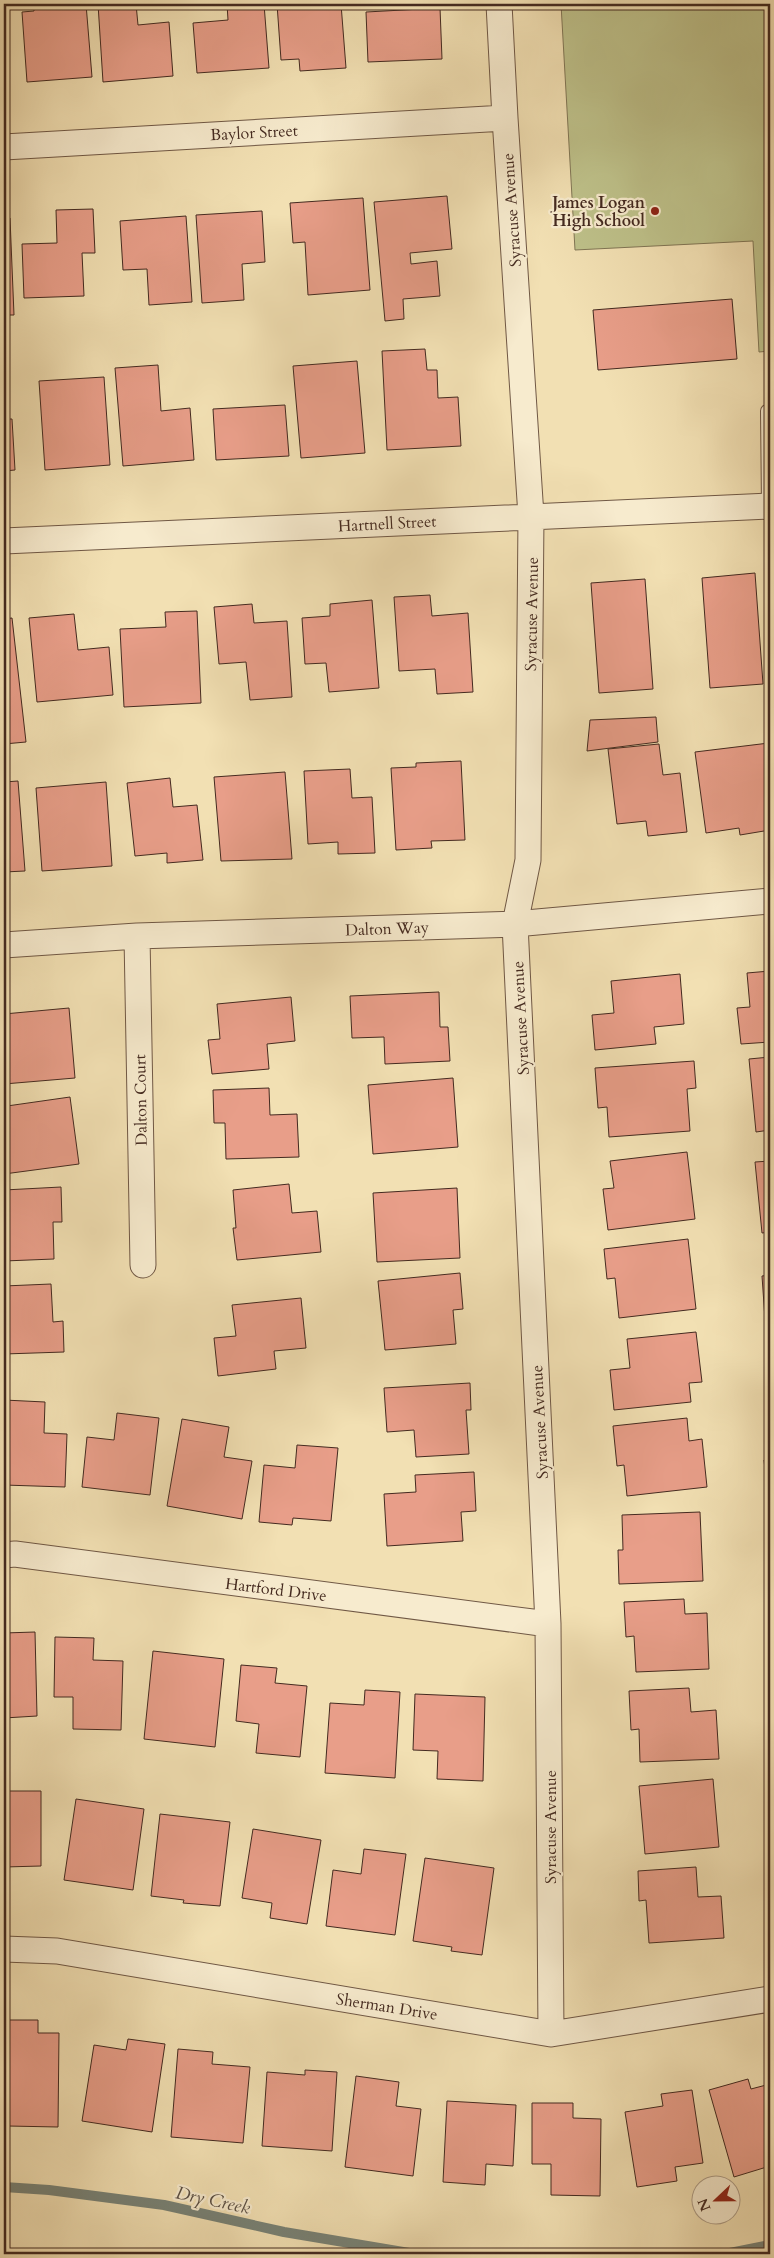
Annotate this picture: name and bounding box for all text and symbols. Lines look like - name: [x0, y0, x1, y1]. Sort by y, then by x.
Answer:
- street label: Baylor Street: [210, 120, 298, 146]
- street label: Syracuse Avenue: [497, 152, 527, 268]
- place label: James Logan High School: [550, 192, 646, 232]
- marker: James Logan High School: [649, 205, 661, 217]
- street label: Hartnell Street: [337, 510, 437, 538]
- street label: Syracuse Avenue: [520, 557, 544, 671]
- street label: Dalton Way: [345, 917, 430, 941]
- street label: Syracuse Avenue: [507, 960, 535, 1075]
- street label: Dalton Court: [129, 1054, 153, 1146]
- street label: Syracuse Avenue: [526, 1364, 554, 1479]
- street label: Hartford Drive: [224, 1573, 328, 1607]
- street label: Syracuse Avenue: [540, 1770, 562, 1884]
- street label: Sherman Drive: [335, 1988, 439, 2026]
- north arrow: [692, 2176, 742, 2226]
- water label: Dry Creek: [173, 2180, 253, 2221]
- text: N: [693, 2195, 715, 2214]

